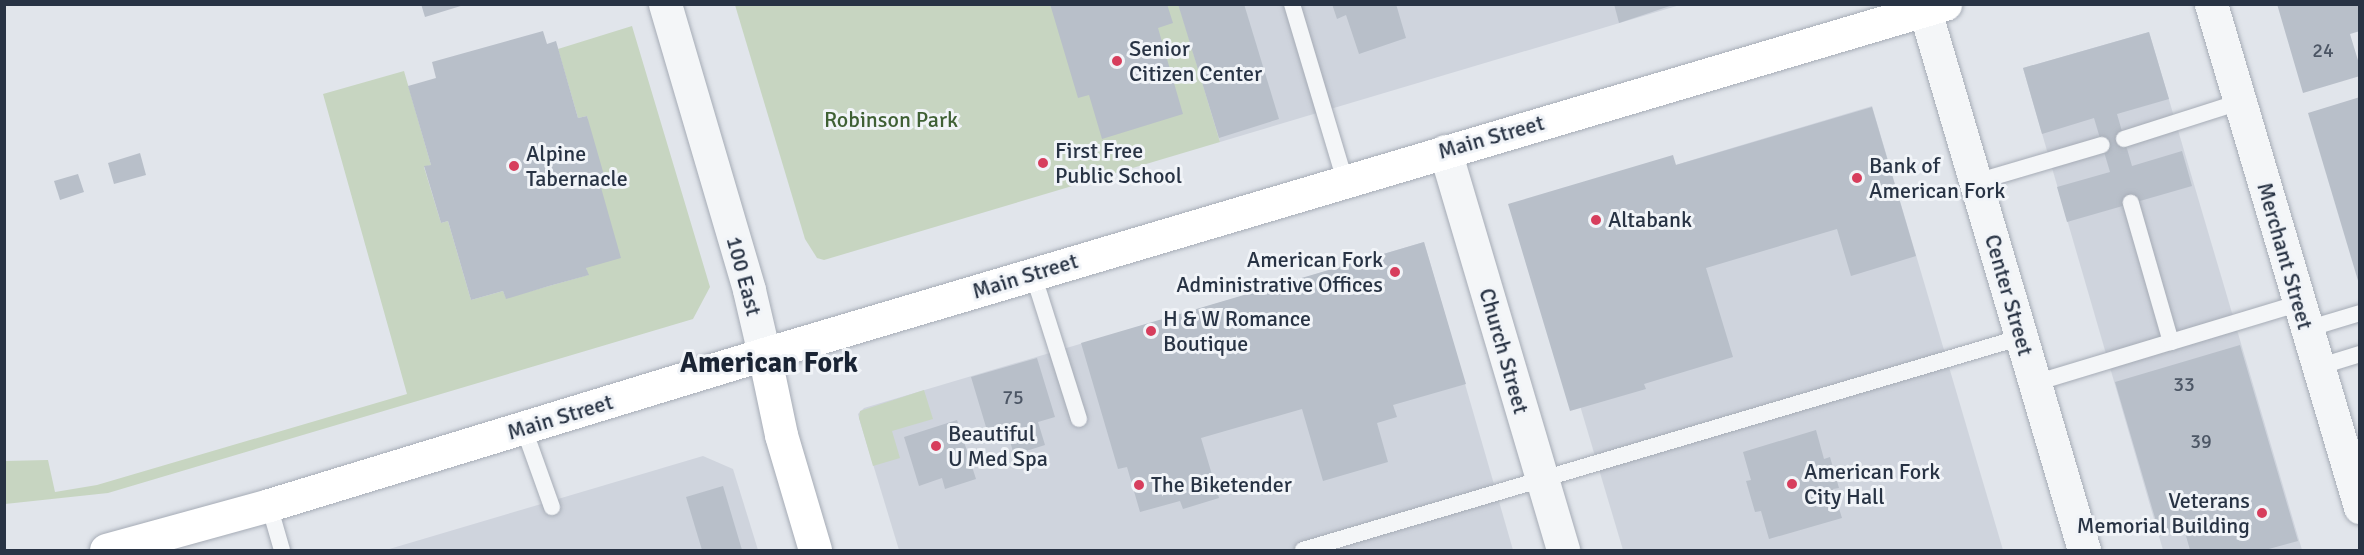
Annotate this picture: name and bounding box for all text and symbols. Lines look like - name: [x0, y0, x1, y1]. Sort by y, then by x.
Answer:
- place label: Senior Citizen Center: [1129, 35, 1262, 86]
- house number: 24: [2312, 38, 2334, 62]
- marker: Senior Citizen Center: [1110, 54, 1124, 68]
- park label: Robinson Park: [824, 107, 958, 133]
- street label: Main Street: [1435, 109, 1547, 165]
- place label: First Free Public School: [1055, 137, 1182, 188]
- place label: Alpine Tabernacle: [526, 140, 628, 192]
- place label: Bank of American Fork: [1869, 152, 2005, 204]
- marker: First Free Public School: [1036, 156, 1050, 170]
- marker: Alpine Tabernacle: [507, 159, 521, 173]
- marker: Bank of American Fork: [1850, 171, 1864, 185]
- street label: Merchant Street: [2251, 179, 2319, 333]
- place label: Altabank: [1608, 207, 1692, 233]
- marker: Altabank: [1589, 213, 1603, 227]
- street label: Center Street: [1979, 231, 2039, 359]
- street label: 100 East: [721, 233, 767, 319]
- place label: American Fork Administrative Offices: [1176, 246, 1383, 298]
- street label: Main Street: [969, 247, 1081, 305]
- marker: American Fork Administrative Offices: [1388, 265, 1402, 279]
- street label: Church Street: [1473, 285, 1535, 417]
- place label: H & W Romance Boutique: [1163, 305, 1311, 356]
- marker: H & W Romance Boutique: [1144, 324, 1158, 338]
- district label: American Fork: [680, 346, 858, 380]
- house number: 33: [2173, 372, 2195, 396]
- house number: 75: [1002, 385, 1024, 409]
- street label: Main Street: [504, 388, 616, 446]
- place label: Beautiful U Med Spa: [948, 420, 1048, 472]
- house number: 39: [2190, 429, 2212, 453]
- marker: Beautiful U Med Spa: [929, 439, 943, 453]
- place label: American Fork City Hall: [1804, 458, 1940, 510]
- place label: The Biketender: [1151, 472, 1292, 498]
- marker: American Fork City Hall: [1785, 477, 1799, 491]
- marker: The Biketender: [1132, 478, 1146, 492]
- place label: Veterans Memorial Building: [2077, 487, 2250, 538]
- marker: Veterans Memorial Building: [2255, 506, 2269, 520]

